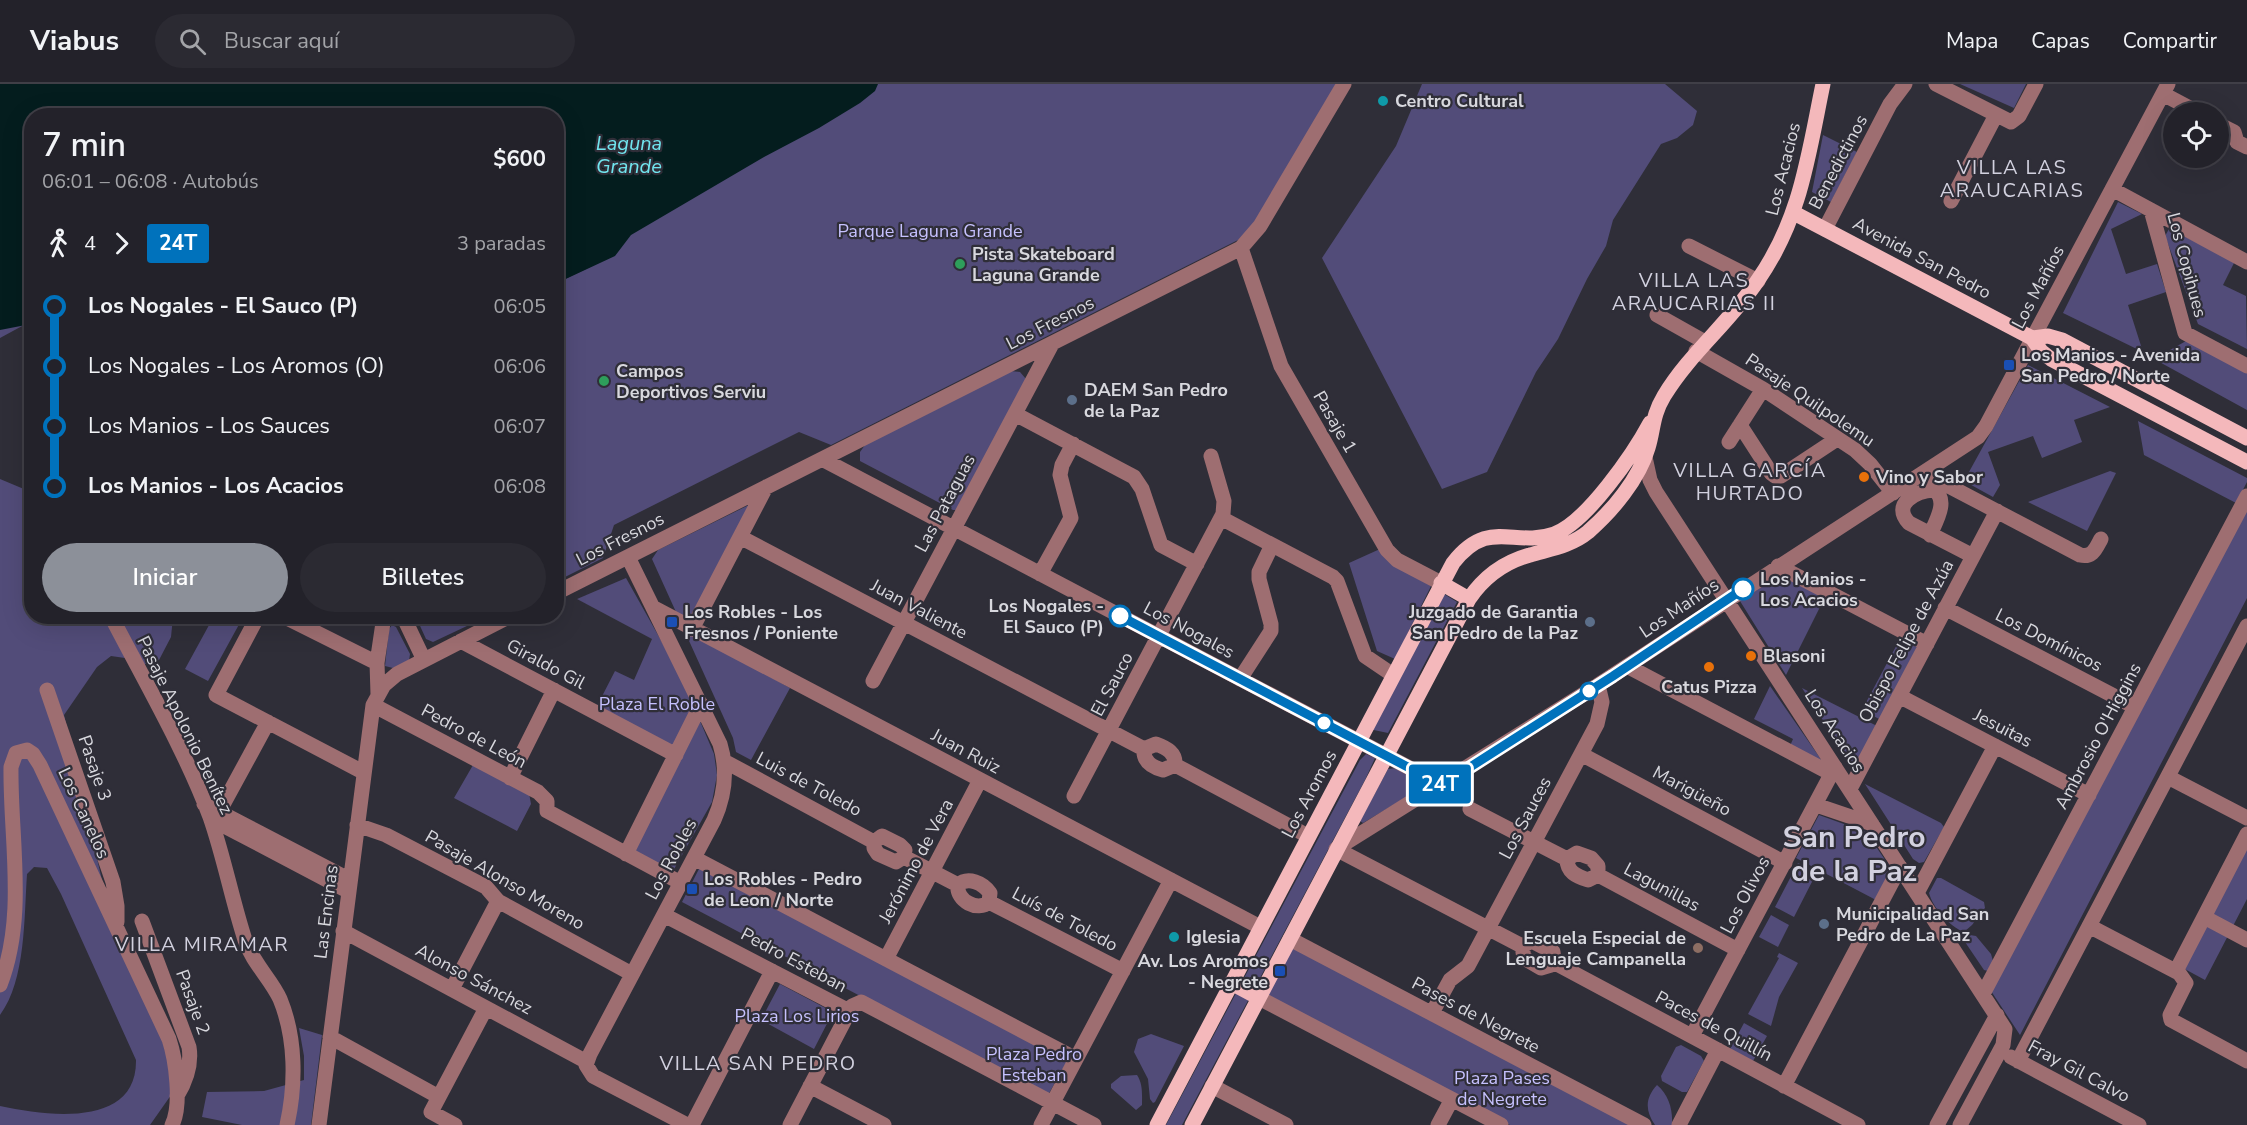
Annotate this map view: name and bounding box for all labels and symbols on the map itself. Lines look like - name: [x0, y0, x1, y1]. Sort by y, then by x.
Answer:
- place label: Centro Cultural: [1395, 89, 1524, 113]
- marker: Centro Cultural: [1376, 94, 1390, 108]
- street label: Benedictinos: [1803, 110, 1873, 214]
- street label: Los Acacios: [1760, 120, 1806, 218]
- water label: Laguna Grande: [596, 130, 662, 180]
- district label: VILLA LAS ARAUCARIAS: [1940, 154, 2084, 204]
- street label: Los Copihues: [2161, 210, 2213, 320]
- street label: Avenida San Pedro: [1849, 211, 1995, 305]
- park label: Parque Laguna Grande: [837, 219, 1023, 243]
- street label: Los Mañíos: [2006, 241, 2070, 333]
- place label: Pista Skateboard Laguna Grande: [972, 242, 1115, 287]
- marker: Pista Skateboard Laguna Grande: [953, 257, 967, 271]
- district label: VILLA LAS ARAUCARIAS II: [1612, 267, 1776, 317]
- street label: Los Fresnos: [1002, 290, 1098, 356]
- place label: Los Manios - Avenida San Pedro / Norte: [2021, 343, 2200, 388]
- street label: Pasaje Quilpolemu: [1741, 348, 1879, 452]
- marker: Los Manios - Avenida San Pedro / Norte: [2002, 358, 2016, 372]
- place label: Campos Deportivos Serviu: [616, 359, 766, 404]
- marker: Campos Deportivos Serviu: [597, 374, 611, 388]
- place label: DAEM San Pedro de la Paz: [1084, 378, 1228, 423]
- street label: Pasaje 1: [1308, 387, 1362, 457]
- marker: DAEM San Pedro de la Paz: [1065, 393, 1079, 407]
- street label: Las Pataguas: [909, 450, 981, 556]
- district label: VILLA GARCÍA HURTADO: [1672, 457, 1827, 507]
- place label: Vino y Sabor: [1875, 465, 1983, 489]
- marker: Vino y Sabor: [1857, 470, 1871, 484]
- street label: Los Fresnos: [572, 506, 668, 572]
- street label: Obispo Felipe de Azúa: [1853, 555, 1959, 727]
- place label: Los Manios - Los Acacios: [1760, 567, 1866, 612]
- street label: Juan Valiente: [866, 573, 972, 645]
- street label: Los Mañíos: [1635, 573, 1723, 643]
- marker: Los Manios - Los Acacios: [1732, 578, 1754, 600]
- place label: Los Nogales - El Sauco (P): [989, 594, 1104, 639]
- street label: Los Nogales: [1139, 596, 1239, 664]
- place label: Los Robles - Los Fresnos / Poniente: [684, 600, 838, 645]
- place label: Juzgado de Garantia San Pedro de la Paz: [1408, 600, 1578, 645]
- street label: Los Domínicos: [1991, 603, 2107, 677]
- marker: Los Nogales - El Sauco (P): [1109, 605, 1131, 627]
- marker: Los Robles - Los Fresnos / Poniente: [665, 615, 679, 629]
- marker: Juzgado de Garantia San Pedro de la Paz: [1583, 615, 1597, 629]
- street label: Pasaje Apolonio Benítez: [131, 632, 239, 818]
- street label: Giraldo Gil: [502, 633, 590, 695]
- place label: Blasoni: [1763, 644, 1825, 668]
- street label: El Sauco: [1085, 648, 1139, 720]
- marker: Blasoni: [1744, 649, 1758, 663]
- street label: Ambrosio O'Higgins: [2049, 659, 2147, 813]
- marker: Catus Pizza: [1702, 660, 1716, 674]
- place label: Catus Pizza: [1661, 675, 1757, 699]
- unlabelled marker: [1580, 682, 1598, 700]
- street label: Los Acacios: [1799, 685, 1871, 777]
- park label: Plaza El Roble: [599, 692, 715, 716]
- street label: Pedro de León: [417, 698, 531, 774]
- street label: Jesuitas: [1969, 703, 2036, 753]
- unlabelled marker: [1315, 714, 1333, 732]
- street label: Juan Ruiz: [926, 722, 1005, 779]
- street label: Pasaje 3: [73, 732, 117, 804]
- street label: Luis de Toledo: [752, 746, 866, 822]
- street label: Los Aromos: [1276, 746, 1342, 842]
- street label: Marigüeño: [1648, 760, 1736, 822]
- street label: Los Canelos: [52, 763, 116, 863]
- line badge: 24T: [1406, 764, 1474, 804]
- street label: Los Sauces: [1493, 773, 1557, 863]
- street label: Jerónimo de Vera: [873, 795, 959, 928]
- street label: Los Robles: [640, 814, 702, 904]
- district label: San Pedro de la Paz: [1783, 817, 1925, 892]
- street label: Pasaje Alonso Moreno: [421, 824, 589, 936]
- street label: Los Olivos: [1715, 852, 1775, 938]
- street label: Lagunillas: [1620, 857, 1704, 917]
- street label: Las Encinas: [308, 864, 344, 960]
- place label: Los Robles - Pedro de Leon / Norte: [704, 867, 862, 912]
- street label: Luís de Toledo: [1008, 881, 1122, 957]
- marker: Los Robles - Pedro de Leon / Norte: [685, 882, 699, 896]
- place label: Municipalidad San Pedro de La Paz: [1836, 902, 1989, 947]
- marker: Municipalidad San Pedro de La Paz: [1817, 917, 1831, 931]
- street label: Pedro Esteban: [737, 922, 851, 998]
- place label: Iglesia: [1186, 925, 1241, 949]
- place label: Escuela Especial de Lenguaje Campanella: [1505, 926, 1686, 971]
- marker: Iglesia: [1167, 930, 1181, 944]
- district label: VILLA MIRAMAR: [114, 931, 289, 958]
- street label: Alonso Sánchez: [411, 938, 537, 1020]
- marker: Escuela Especial de Lenguaje Campanella: [1691, 941, 1705, 955]
- place label: Av. Los Aromos - Negrete: [1138, 949, 1268, 994]
- marker: Av. Los Aromos - Negrete: [1273, 964, 1287, 978]
- street label: Pasaje 2: [170, 966, 216, 1038]
- street label: Pases de Negrete: [1408, 971, 1544, 1059]
- street label: Paces de Quillín: [1651, 985, 1777, 1067]
- park label: Plaza Los Lirios: [735, 1004, 859, 1028]
- street label: Fray Gil Calvo: [2024, 1034, 2134, 1108]
- park label: Plaza Pedro Esteban: [986, 1042, 1082, 1087]
- district label: VILLA SAN PEDRO: [659, 1050, 857, 1077]
- park label: Plaza Pases de Negrete: [1454, 1066, 1550, 1111]

